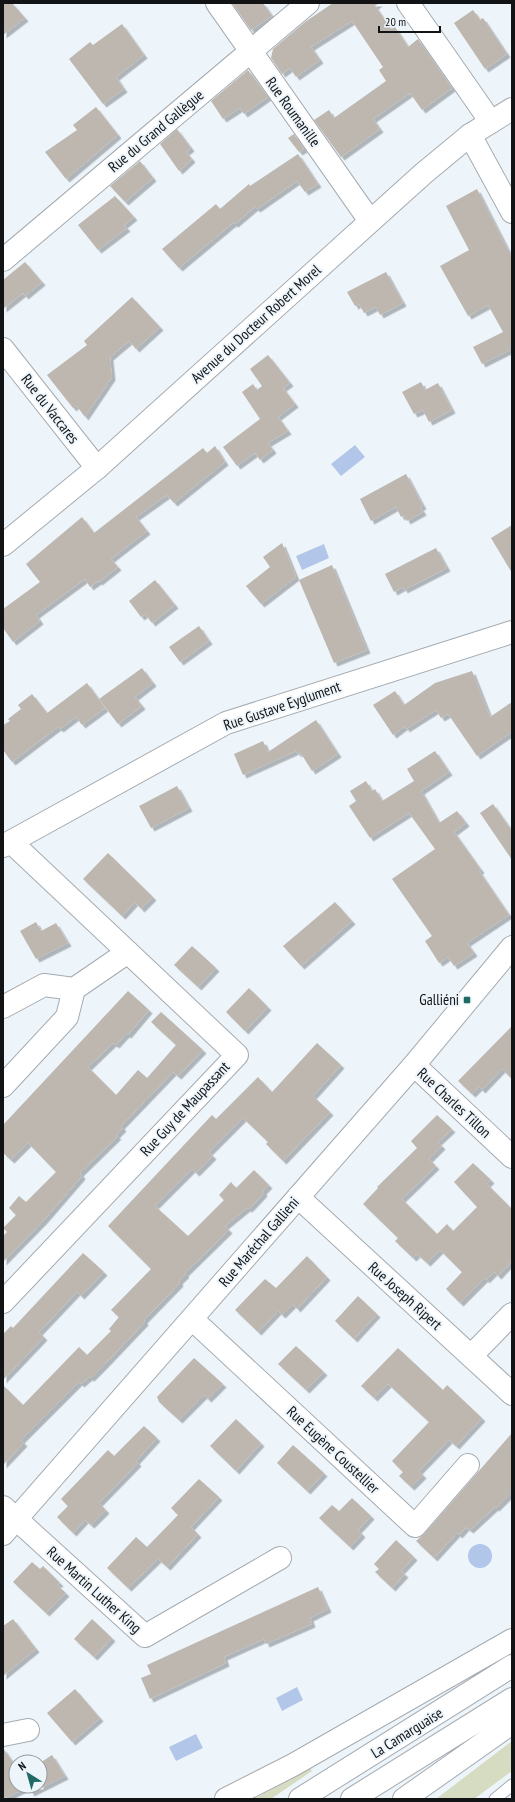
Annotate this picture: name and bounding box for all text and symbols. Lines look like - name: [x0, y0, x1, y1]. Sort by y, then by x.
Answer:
- scale bar: [379, 8, 440, 34]
- text: 20 m: [385, 14, 406, 29]
- street label: Rue Roumanille: [262, 73, 325, 150]
- street label: Rue du Grand Gallègue: [104, 85, 207, 176]
- street label: Avenue du Docteur Robert Morel: [187, 260, 325, 387]
- street label: Rue du Vaccares: [17, 370, 83, 447]
- street label: Rue Gustave Eyglument: [221, 677, 343, 734]
- place label: Galliéni: [419, 990, 459, 1009]
- marker: Galliéni: [462, 995, 472, 1005]
- street label: Rue Guy de Maupassant: [136, 1057, 233, 1160]
- street label: Rue Charles Tillon: [413, 1064, 495, 1142]
- street label: Rue Maréchal Gallieni: [214, 1193, 303, 1291]
- street label: Rue Joseph Ripert: [365, 1258, 446, 1334]
- street label: Rue Eugène Coustellier: [283, 1402, 384, 1498]
- street label: Rue Martin Luther King: [43, 1542, 146, 1637]
- street label: La Camarguaise: [367, 1703, 446, 1762]
- north arrow: [8, 1754, 48, 1794]
- text: N: [15, 1759, 29, 1773]

